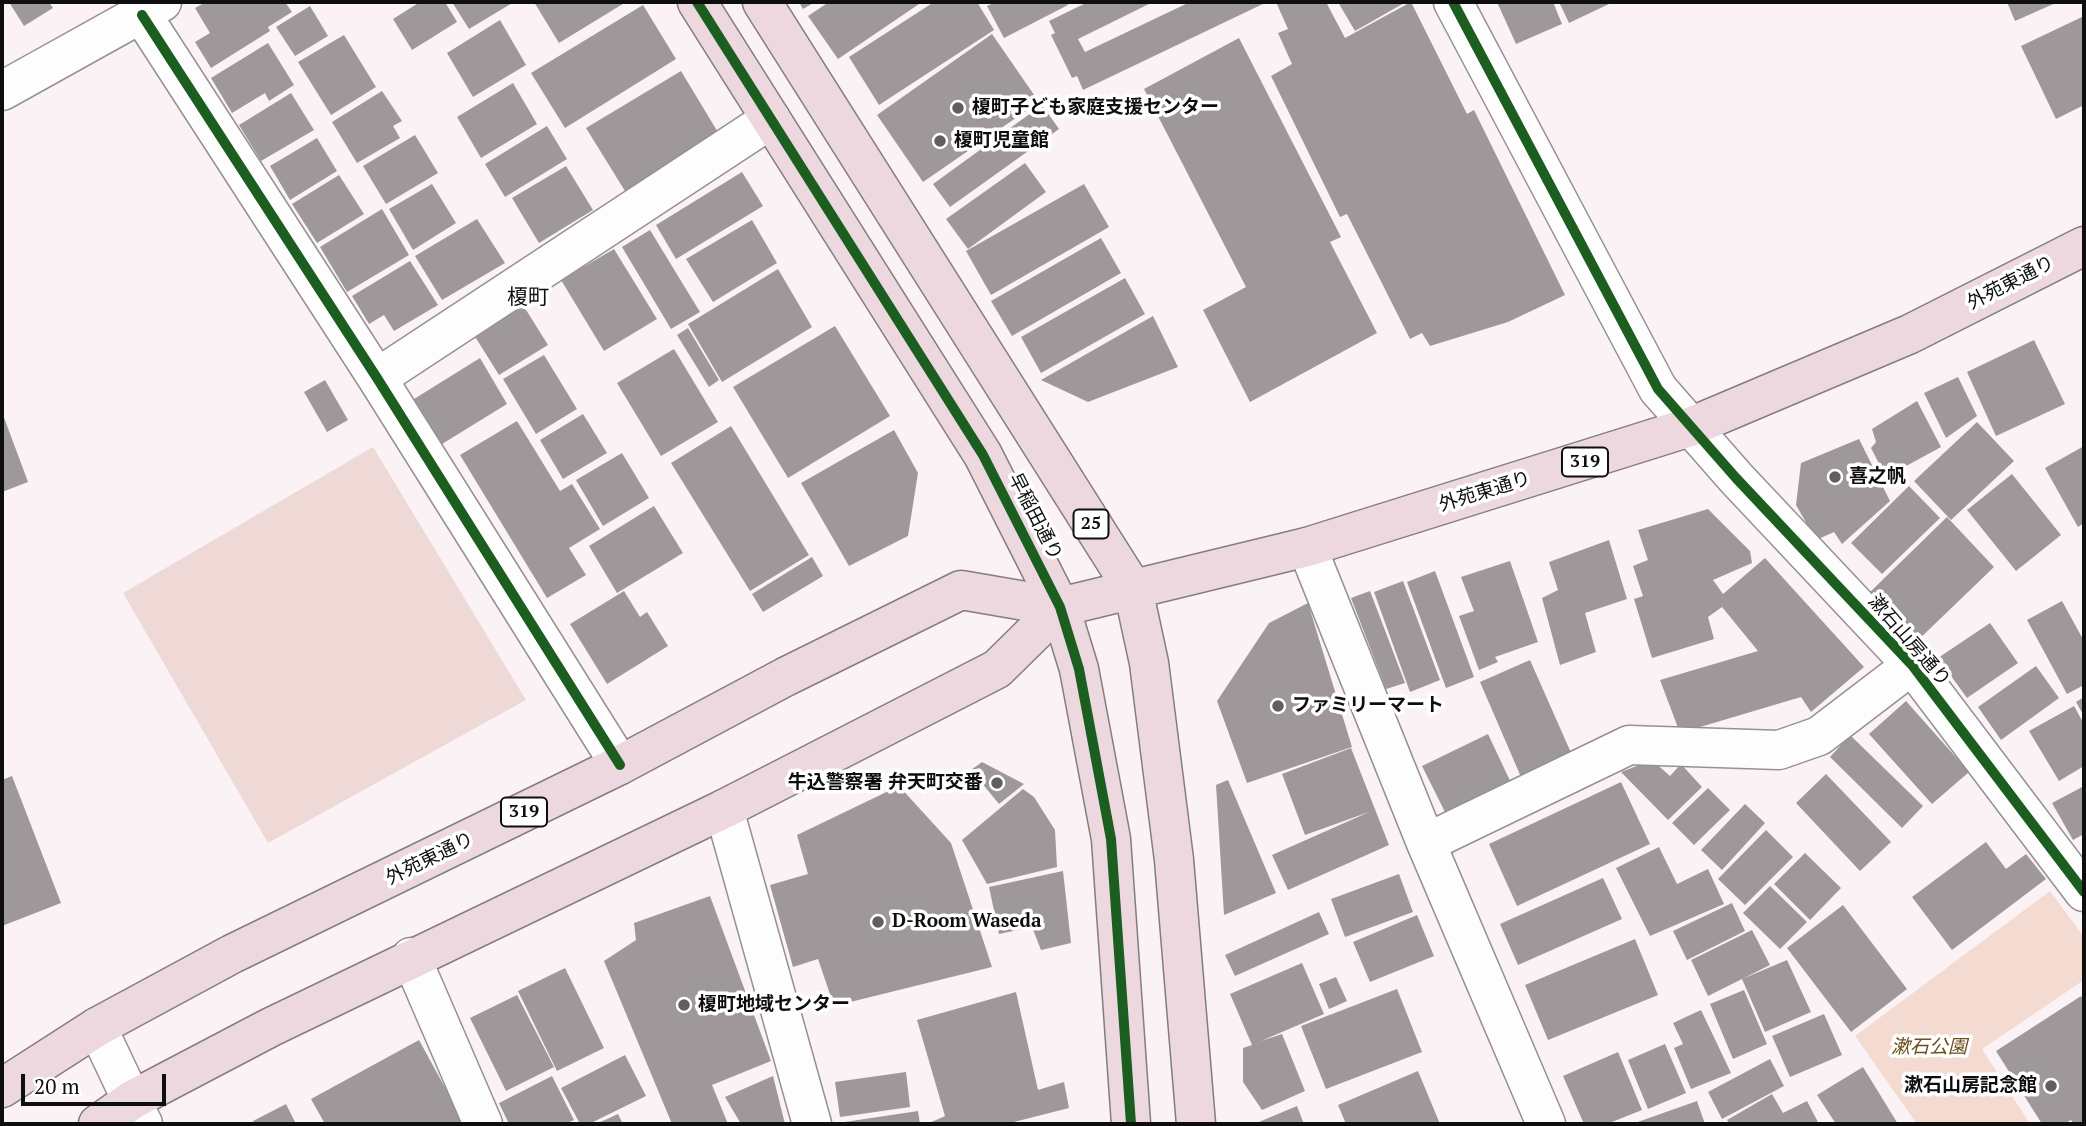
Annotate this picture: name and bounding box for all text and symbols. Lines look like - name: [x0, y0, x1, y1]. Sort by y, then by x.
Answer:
- place label: 榎町子ども家庭支援センター: [972, 97, 1219, 119]
- marker: 榎町子ども家庭支援センター: [950, 100, 966, 116]
- place label: 榎町児童館: [954, 130, 1049, 152]
- marker: 榎町児童館: [932, 133, 948, 149]
- street label: 外苑東通り: [1964, 251, 2058, 315]
- district label: 榎町: [507, 285, 549, 311]
- road number: 319: [1562, 448, 1608, 476]
- place label: 喜之帆: [1849, 466, 1906, 488]
- street label: 外苑東通り: [1436, 467, 1534, 517]
- marker: 喜之帆: [1827, 469, 1843, 485]
- street label: 早稲田通り: [1003, 470, 1067, 564]
- road number: 25: [1074, 510, 1108, 538]
- street label: 漱石山房通り: [1863, 591, 1955, 691]
- place label: ファミリーマート: [1292, 695, 1444, 717]
- marker: ファミリーマート: [1270, 698, 1286, 714]
- place label: 牛込警察署 弁天町交番: [788, 772, 983, 794]
- marker: 牛込警察署 弁天町交番: [989, 775, 1005, 791]
- road number: 319: [501, 798, 547, 826]
- street label: 外苑東通り: [382, 828, 478, 890]
- place label: D-Room Waseda: [892, 911, 1042, 933]
- marker: D-Room Waseda: [870, 914, 886, 930]
- place label: 榎町地域センター: [698, 994, 850, 1016]
- marker: 榎町地域センター: [676, 997, 692, 1013]
- park label: 漱石公園: [1891, 1037, 1967, 1059]
- scale bar: [24, 1060, 170, 1104]
- text: 20 m: [34, 1072, 80, 1100]
- place label: 漱石山房記念館: [1904, 1075, 2037, 1097]
- marker: 漱石山房記念館: [2043, 1078, 2059, 1094]

